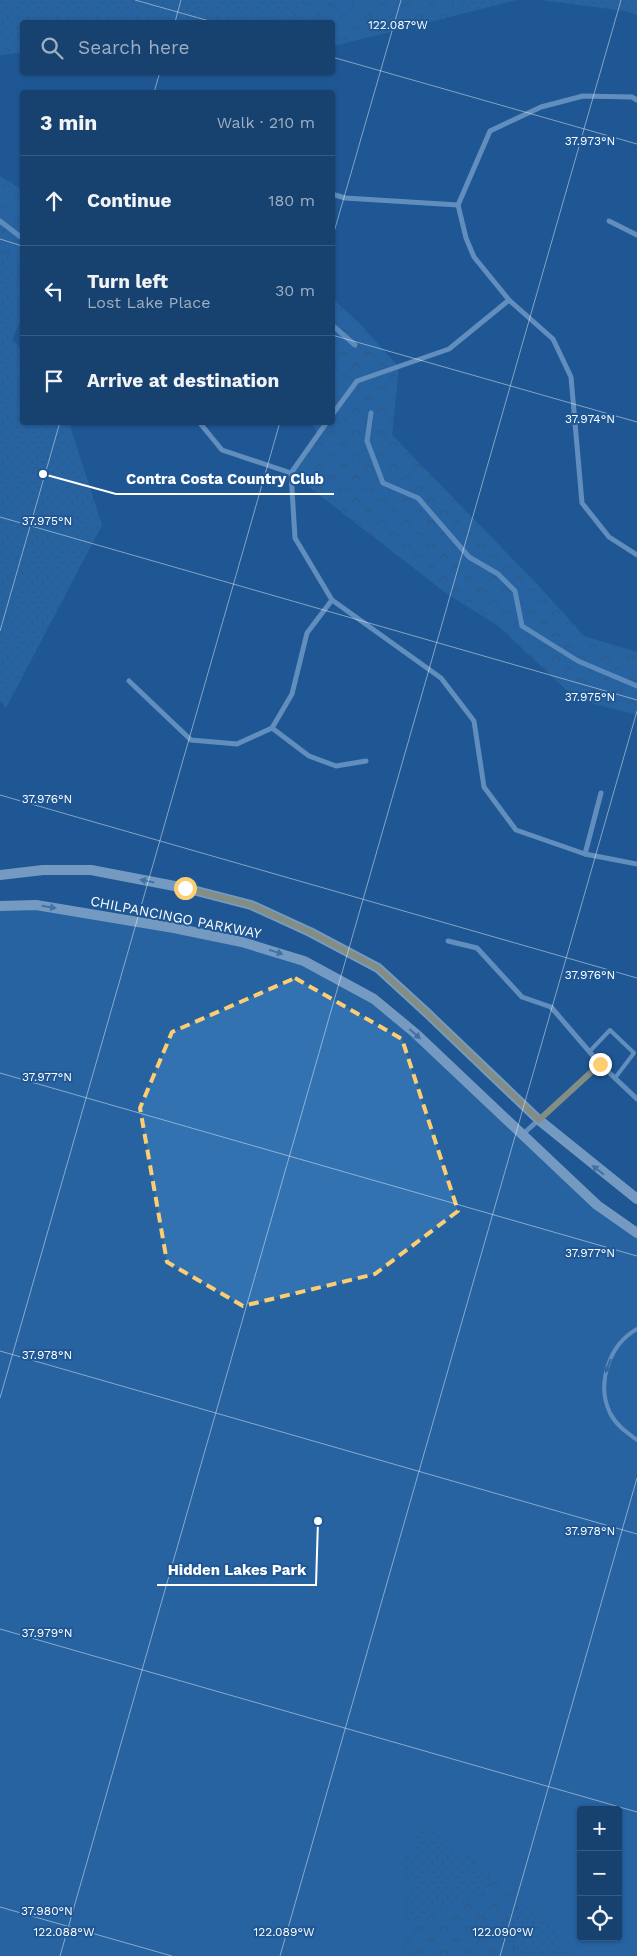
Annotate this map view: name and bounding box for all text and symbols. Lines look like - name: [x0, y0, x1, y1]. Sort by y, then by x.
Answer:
- text: 122.087°W: [368, 18, 428, 32]
- search box: [20, 20, 335, 75]
- icon: search: [38, 34, 66, 62]
- text: Search here: [78, 36, 189, 59]
- text: 3 min: [40, 110, 97, 135]
- text: Walk · 210 m: [217, 113, 315, 132]
- text: 37.973°N: [565, 134, 615, 148]
- icon: ahead: [40, 187, 68, 215]
- text: Continue: [87, 189, 171, 212]
- text: 180 m: [268, 191, 315, 210]
- text: Turn left: [87, 270, 168, 293]
- icon: left: [40, 277, 68, 305]
- text: 30 m: [275, 281, 315, 300]
- text: Lost Lake Place: [87, 293, 211, 312]
- icon: arrive: [40, 367, 68, 395]
- text: Arrive at destination: [87, 369, 279, 392]
- text: 37.974°N: [565, 412, 615, 426]
- callout: Contra Costa Country Club: [116, 464, 334, 494]
- text: Contra Costa Country Club: [126, 470, 324, 488]
- text: 37.975°N: [22, 514, 72, 528]
- text: 37.975°N: [565, 690, 615, 704]
- text: 37.976°N: [22, 792, 72, 806]
- one-way arrow: [138, 876, 154, 884]
- route start: [174, 877, 197, 900]
- street label: CHILPANCINGO PARKWAY: [89, 893, 263, 941]
- one-way arrow: [41, 904, 57, 912]
- one-way arrow: [269, 949, 284, 957]
- text: 37.976°N: [565, 968, 615, 982]
- one-way arrow: [409, 1028, 422, 1039]
- route end: [589, 1053, 612, 1076]
- text: 37.977°N: [22, 1070, 72, 1084]
- one-way arrow: [592, 1164, 605, 1175]
- text: 37.977°N: [565, 1246, 615, 1260]
- text: 37.978°N: [22, 1348, 72, 1362]
- one-way arrow: [604, 1359, 612, 1374]
- text: 37.978°N: [565, 1524, 615, 1538]
- callout: Hidden Lakes Park: [157, 1555, 316, 1585]
- text: Hidden Lakes Park: [168, 1561, 307, 1579]
- text: 37.979°N: [22, 1626, 72, 1640]
- map controls: [577, 1806, 622, 1941]
- button: +: [577, 1806, 622, 1851]
- button: −: [577, 1851, 622, 1896]
- button: locate: [577, 1896, 622, 1941]
- text: 37.980°N: [21, 1904, 73, 1918]
- text: 122.088°W: [34, 1925, 95, 1939]
- text: 122.089°W: [254, 1925, 315, 1939]
- text: 122.090°W: [473, 1925, 534, 1939]

